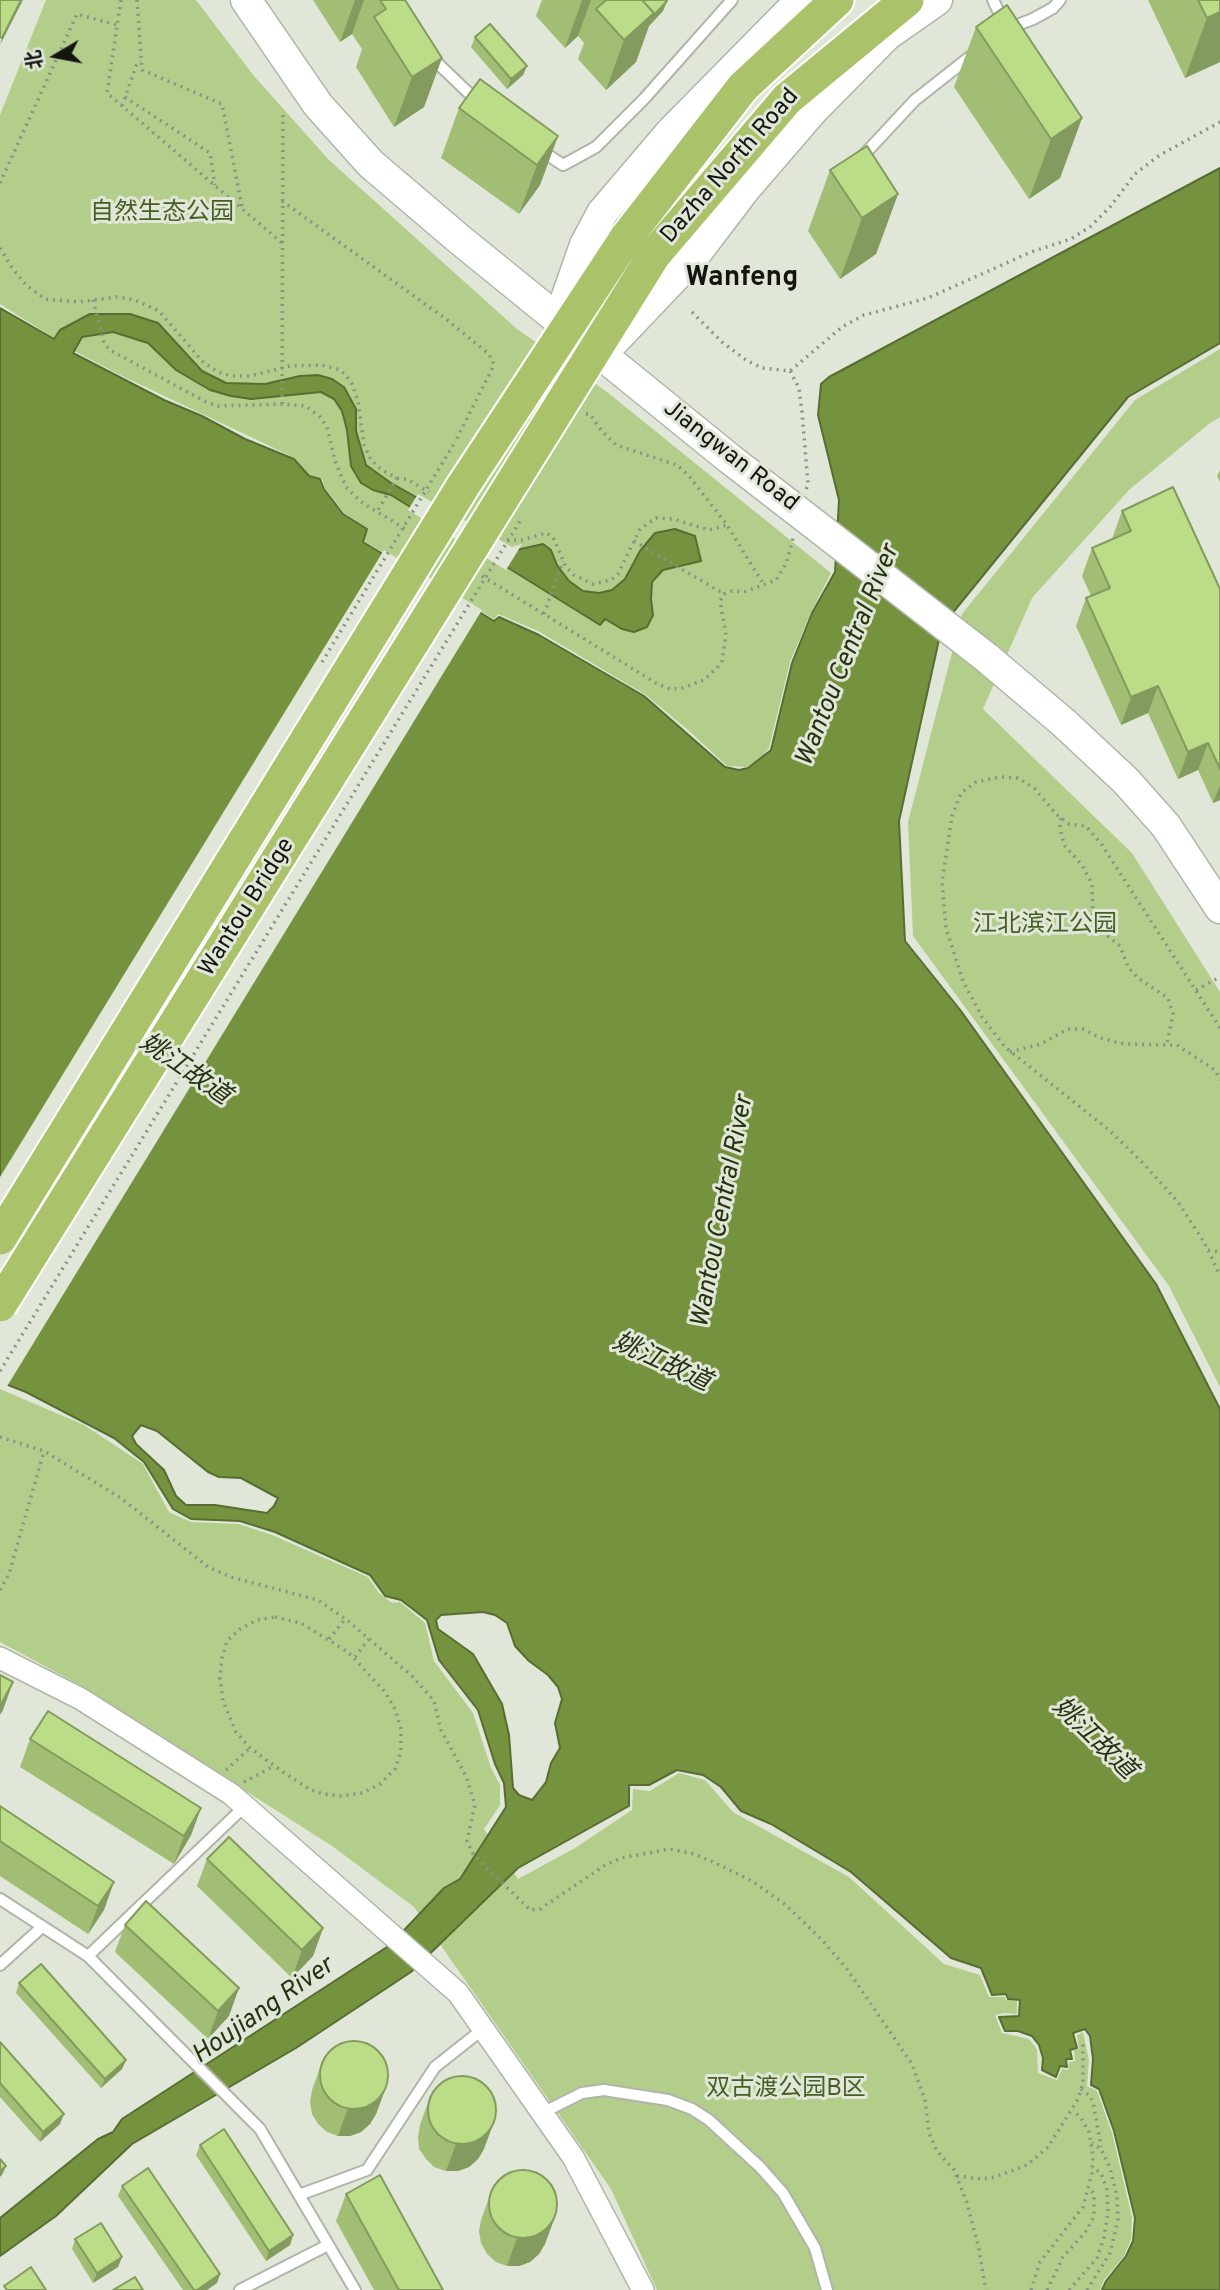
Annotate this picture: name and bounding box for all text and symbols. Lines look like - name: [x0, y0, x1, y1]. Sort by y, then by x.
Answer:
- north arrow: [21, 21, 91, 91]
- text: 北: [22, 48, 49, 71]
- street label: Dazha North Road: [656, 84, 806, 250]
- park label: 自然生态公园: [90, 200, 234, 228]
- district label: Wanfeng: [686, 262, 798, 296]
- street label: Jiangwan Road: [656, 395, 804, 519]
- water label: Wantou Central River: [790, 541, 908, 771]
- street label: Wantou Bridge: [194, 833, 302, 983]
- park label: 江北滨江公园: [973, 912, 1117, 940]
- water label: 姚江故道: [132, 1028, 236, 1114]
- water label: Wantou Central River: [686, 1093, 762, 1331]
- water label: 姚江故道: [607, 1328, 715, 1400]
- water label: 姚江故道: [1045, 1693, 1141, 1787]
- water label: Houjiang River: [187, 1952, 341, 2072]
- park label: 双古渡公园B区: [706, 2076, 866, 2104]

